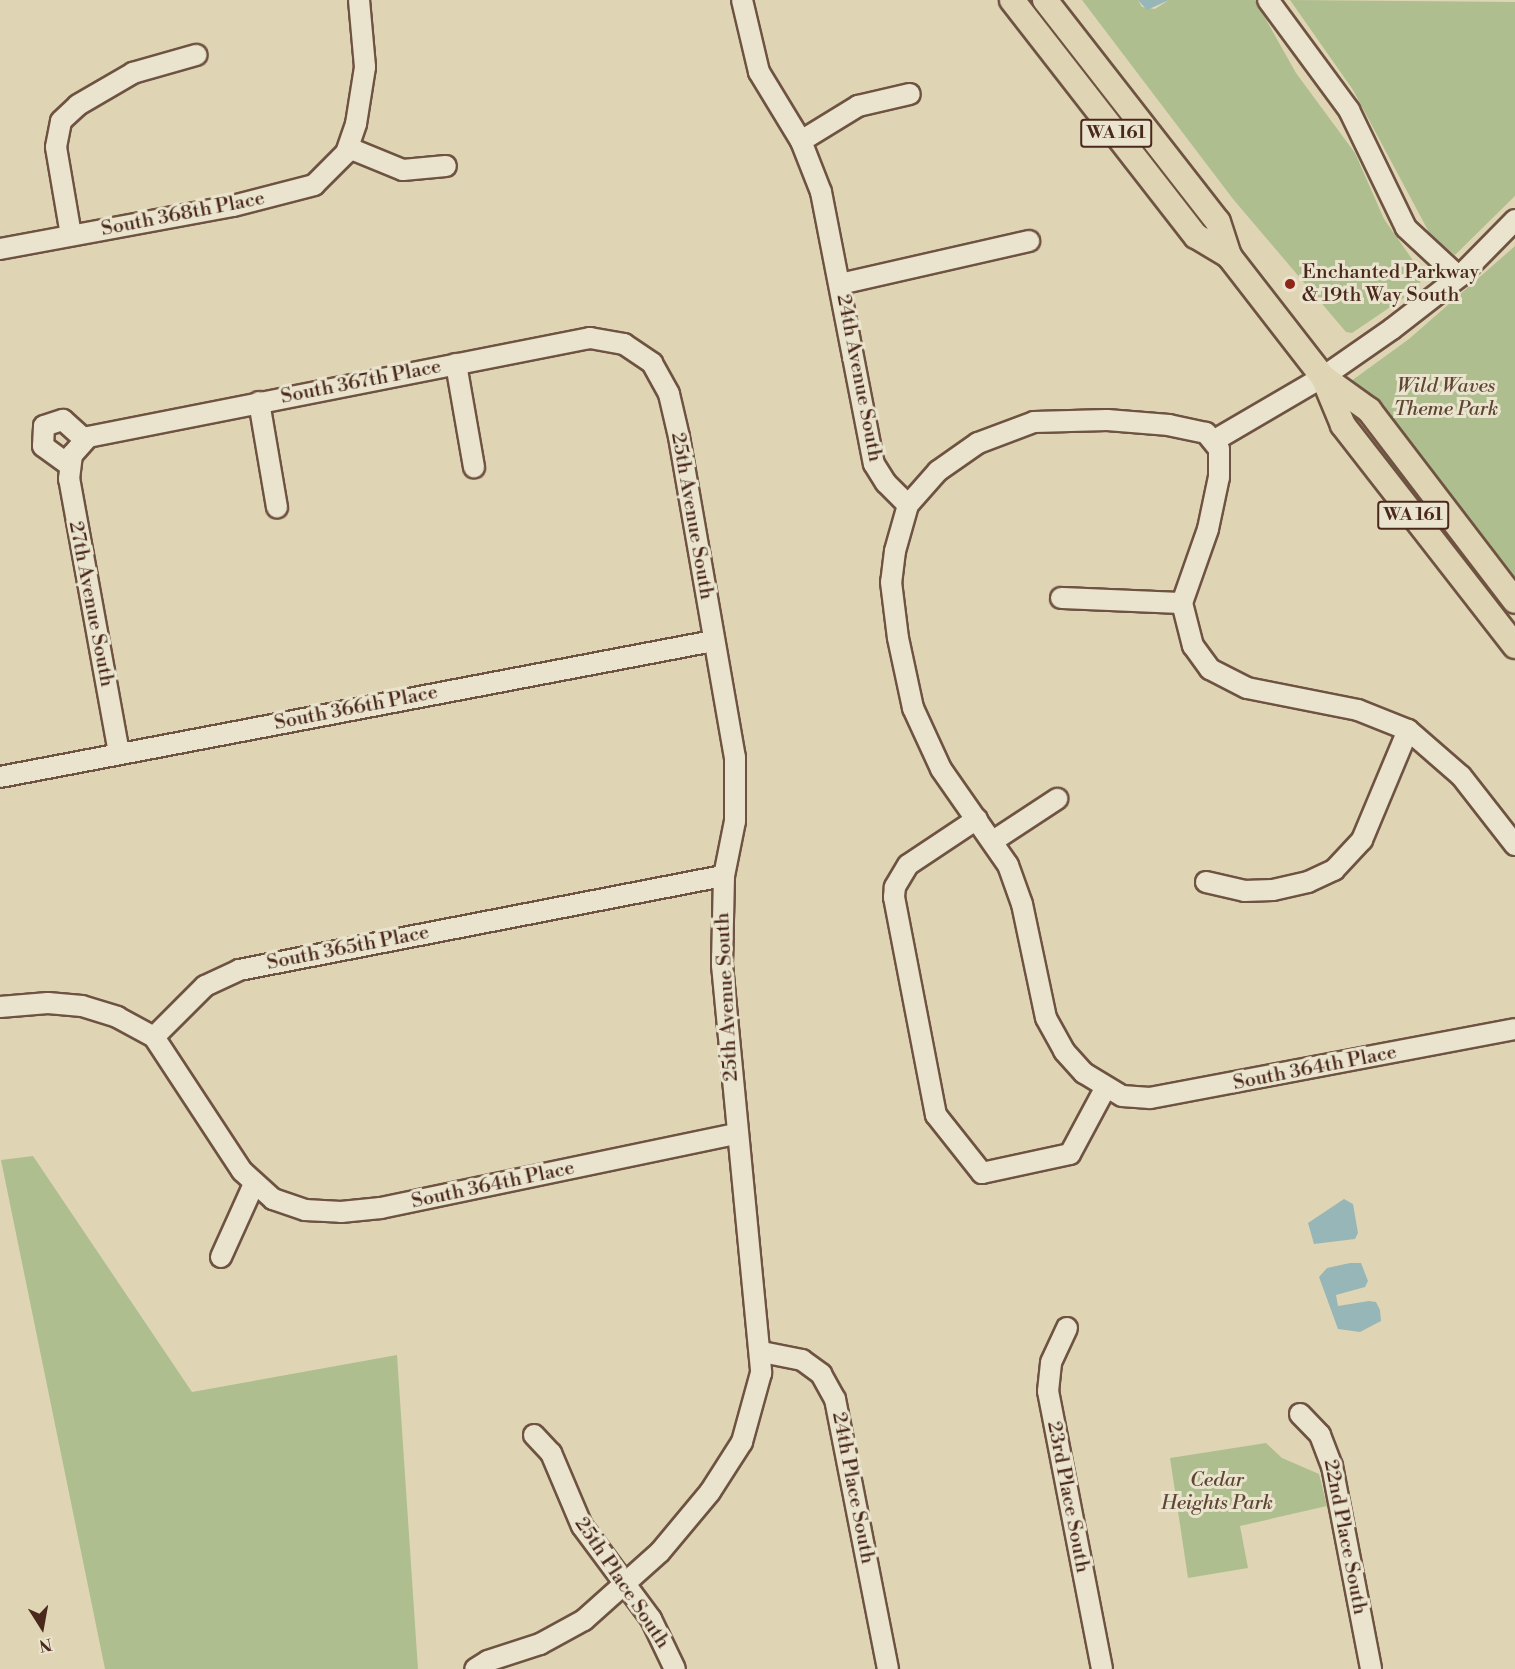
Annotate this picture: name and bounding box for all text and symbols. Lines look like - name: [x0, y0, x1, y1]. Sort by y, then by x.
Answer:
- road number: WA 161: [1080, 118, 1152, 148]
- street label: South 368th Place: [99, 186, 267, 242]
- place label: Enchanted Parkway & 19th Way South: [1302, 260, 1479, 307]
- marker: Enchanted Parkway & 19th Way South: [1283, 277, 1297, 291]
- street label: 24th Avenue South: [831, 292, 887, 464]
- street label: South 367th Place: [279, 355, 443, 409]
- park label: Wild Waves Theme Park: [1394, 374, 1498, 421]
- street label: 25th Avenue South: [665, 431, 719, 601]
- road number: WA 161: [1377, 500, 1449, 530]
- street label: 27th Avenue South: [63, 519, 119, 689]
- street label: South 366th Place: [272, 680, 440, 736]
- street label: 25th Avenue South: [711, 912, 743, 1082]
- street label: South 365th Place: [265, 920, 431, 976]
- street label: South 364th Place: [1231, 1040, 1399, 1096]
- street label: South 364th Place: [409, 1156, 577, 1214]
- street label: 24th Place South: [827, 1410, 879, 1566]
- street label: 23rd Place South: [1042, 1419, 1094, 1575]
- street label: 22nd Place South: [1318, 1457, 1372, 1617]
- park label: Cedar Heights Park: [1161, 1468, 1273, 1515]
- street label: 25th Place South: [569, 1513, 675, 1653]
- north arrow: [12, 1597, 72, 1657]
- text: N: [37, 1634, 54, 1656]

